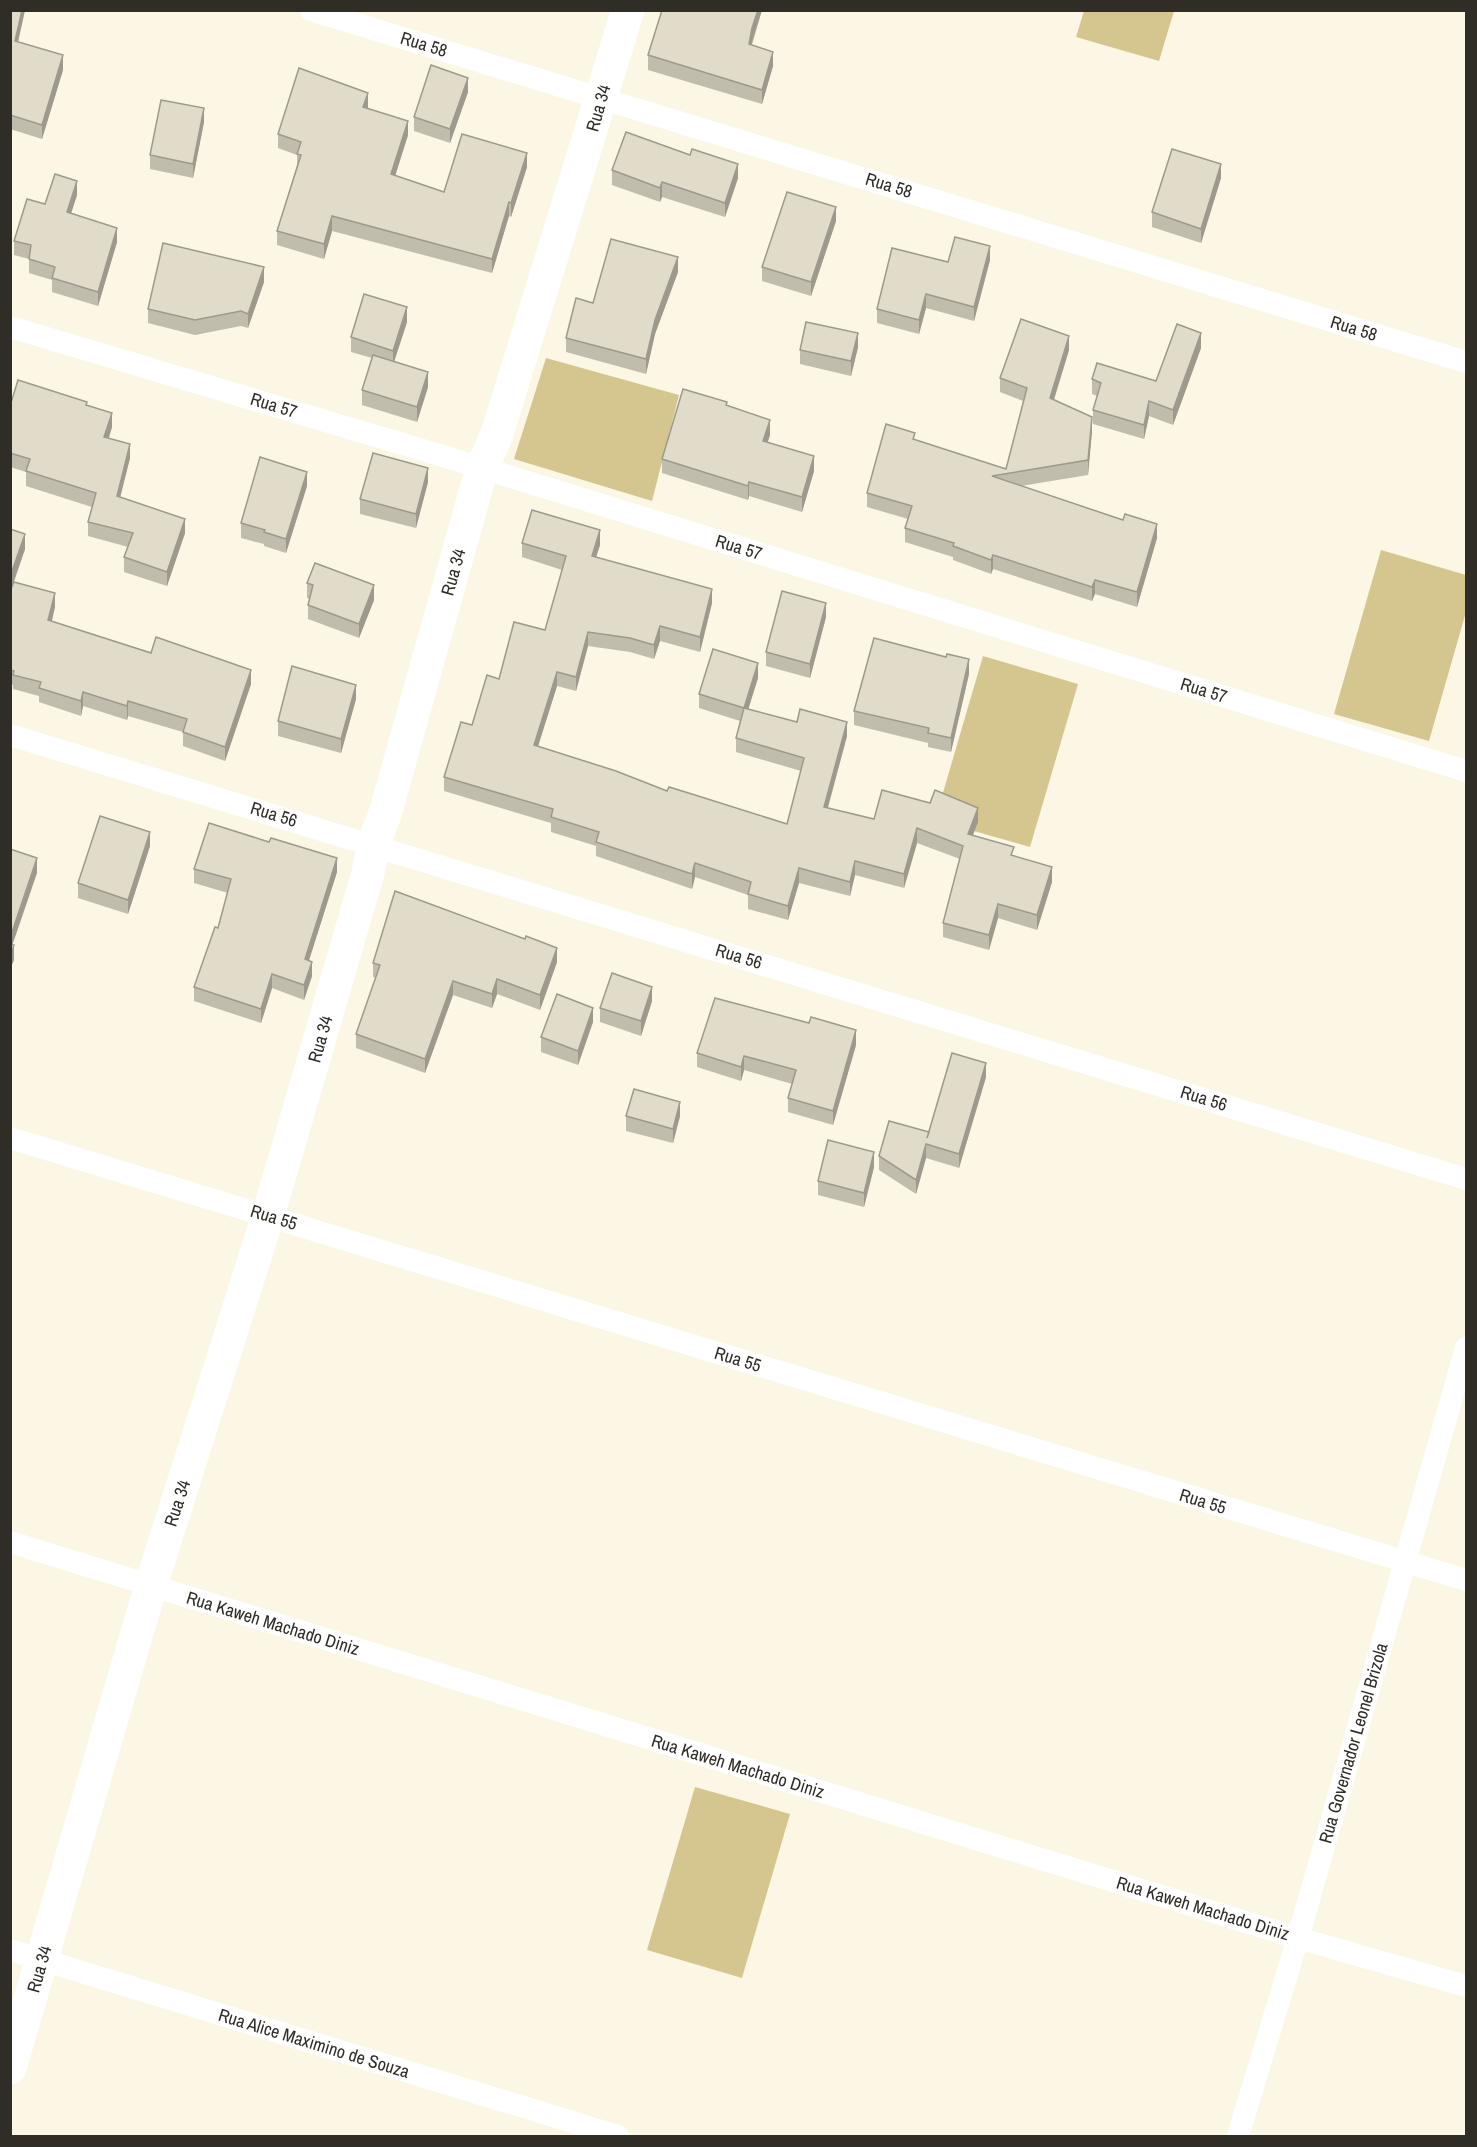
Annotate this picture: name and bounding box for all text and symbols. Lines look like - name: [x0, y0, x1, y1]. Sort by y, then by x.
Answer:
- street label: Rua 58: [398, 25, 450, 63]
- street label: Rua 34: [579, 82, 617, 134]
- street label: Rua 58: [863, 166, 915, 204]
- street label: Rua 58: [1328, 309, 1380, 347]
- street label: Rua 57: [248, 386, 300, 424]
- street label: Rua 57: [713, 528, 765, 566]
- street label: Rua 34: [434, 546, 472, 598]
- street label: Rua 57: [1178, 671, 1230, 709]
- street label: Rua 56: [248, 795, 300, 833]
- street label: Rua 56: [713, 937, 765, 975]
- street label: Rua 34: [301, 1013, 339, 1065]
- street label: Rua 56: [1178, 1079, 1230, 1117]
- street label: Rua 55: [248, 1198, 300, 1236]
- street label: Rua 55: [712, 1340, 764, 1378]
- street label: Rua 34: [158, 1477, 196, 1529]
- street label: Rua 55: [1177, 1482, 1229, 1520]
- street label: Rua Kaweh Machado Diniz: [183, 1585, 363, 1661]
- street label: Rua Governador Leonel Brizola: [1312, 1640, 1394, 1846]
- street label: Rua Kaweh Machado Diniz: [648, 1728, 828, 1804]
- street label: Rua Kaweh Machado Diniz: [1113, 1870, 1293, 1946]
- street label: Rua 34: [20, 1943, 58, 1995]
- street label: Rua Alice Maximino de Souza: [215, 2002, 413, 2084]

